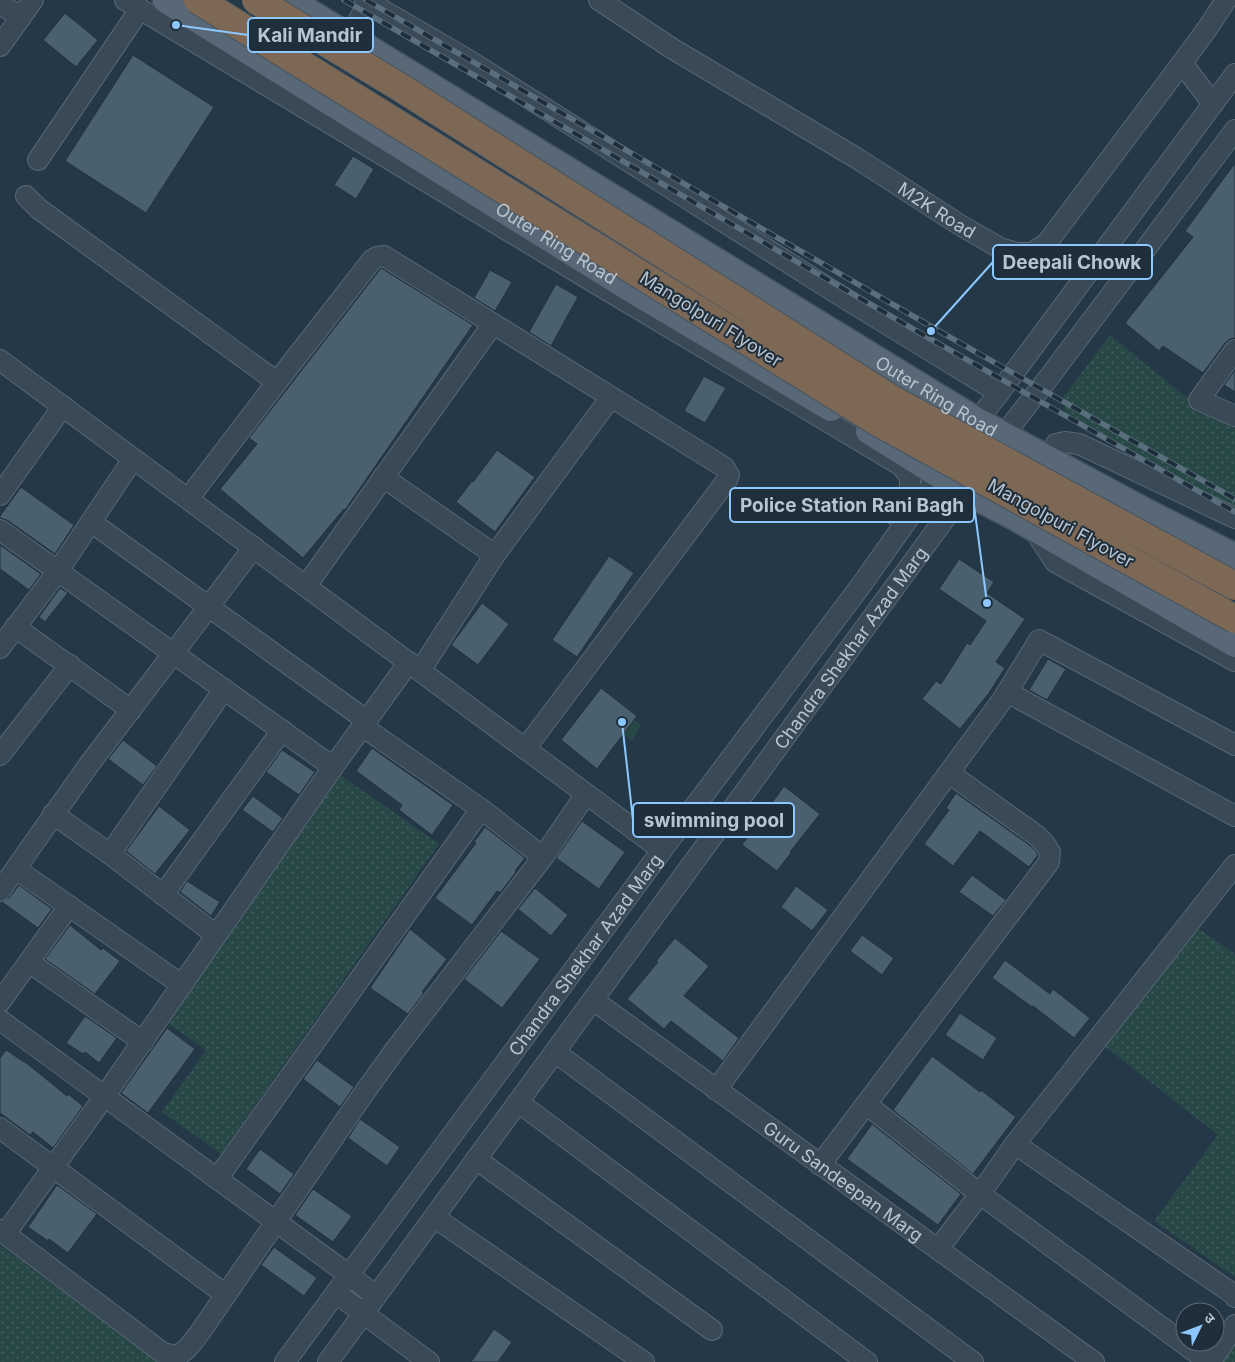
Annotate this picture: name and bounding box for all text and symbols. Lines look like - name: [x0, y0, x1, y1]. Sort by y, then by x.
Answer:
- callout: Kali Mandir: [248, 18, 373, 52]
- text: Kali Mandir: [258, 24, 363, 47]
- street label: M2K Road: [894, 177, 979, 242]
- street label: Outer Ring Road: [492, 197, 621, 288]
- callout: Deepali Chowk: [993, 245, 1152, 279]
- text: Deepali Chowk: [1003, 251, 1141, 274]
- street label: Mangolpuri Flyover: [636, 267, 786, 371]
- street label: Outer Ring Road: [872, 351, 1001, 441]
- street label: Mangolpuri Flyover: [984, 474, 1138, 572]
- callout: Police Station Rani Bagh: [730, 488, 974, 522]
- text: Police Station Rani Bagh: [740, 494, 964, 517]
- street label: Chandra Shekhar Azad Marg: [770, 542, 931, 753]
- callout: swimming pool: [633, 803, 794, 837]
- text: swimming pool: [644, 809, 784, 832]
- street label: Chandra Shekhar Azad Marg: [504, 850, 666, 1060]
- street label: Guru Sandeepan Marg: [760, 1116, 927, 1246]
- north arrow: [1175, 1302, 1225, 1352]
- text: उ: [1201, 1309, 1220, 1327]

